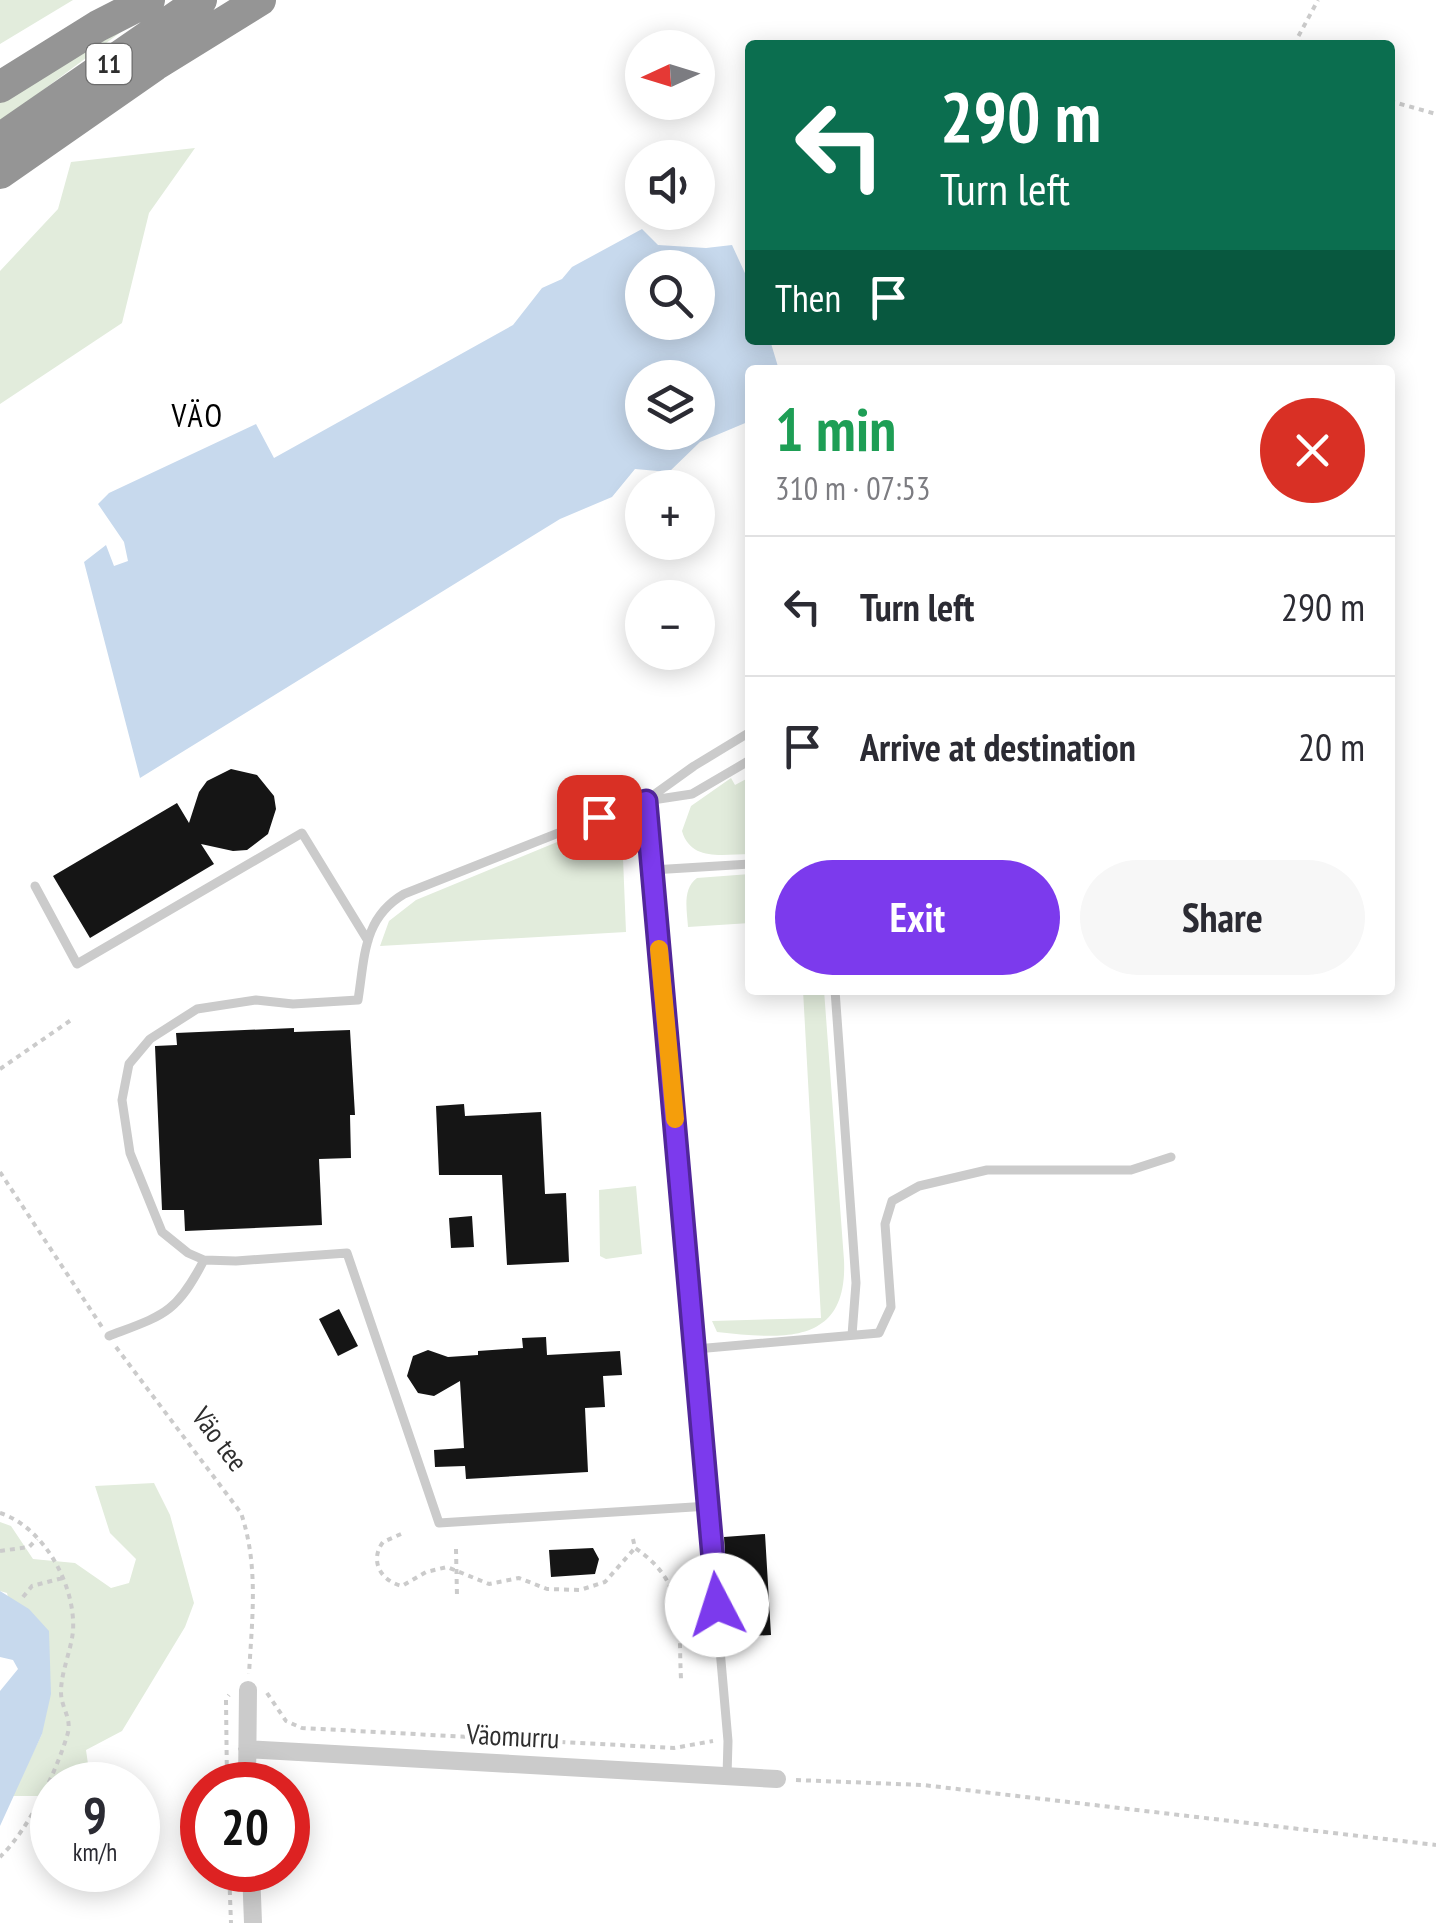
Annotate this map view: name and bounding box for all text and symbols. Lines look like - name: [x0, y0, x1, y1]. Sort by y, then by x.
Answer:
- north arrow: [625, 30, 715, 120]
- map controls: [625, 30, 715, 670]
- road number: 11: [86, 44, 132, 84]
- text: 290 m: [940, 71, 1101, 161]
- icon: left: [775, 80, 905, 210]
- button: sound: [625, 140, 715, 230]
- text: Turn left: [940, 159, 1070, 217]
- button: search: [625, 250, 715, 340]
- icon: arrive: [861, 270, 916, 325]
- text: Then: [775, 273, 841, 322]
- button: layers: [625, 360, 715, 450]
- text: 1 min: [775, 390, 896, 468]
- district label: VÄO: [170, 394, 225, 436]
- button: close: [1260, 398, 1365, 503]
- text: 310 m · 07:53: [775, 467, 930, 509]
- button: +: [625, 470, 715, 560]
- icon: left: [775, 579, 830, 634]
- button: −: [625, 580, 715, 670]
- text: Turn left: [860, 582, 974, 631]
- text: 290 m: [1281, 582, 1365, 631]
- icon: arrive: [775, 719, 830, 774]
- text: Arrive at destination: [860, 722, 1136, 771]
- text: 20 m: [1298, 722, 1365, 771]
- pin: [557, 775, 642, 860]
- icon: arrive: [572, 790, 627, 845]
- button: Exit: [775, 860, 1060, 975]
- button: Share: [1080, 860, 1365, 975]
- street label: Väo tee: [183, 1398, 257, 1478]
- position arrow: [665, 1553, 769, 1657]
- street label: Väomurru: [465, 1715, 561, 1756]
- speed limit sign: 20: [180, 1762, 310, 1892]
- text: 9: [83, 1782, 107, 1847]
- text: km/h: [73, 1836, 117, 1868]

